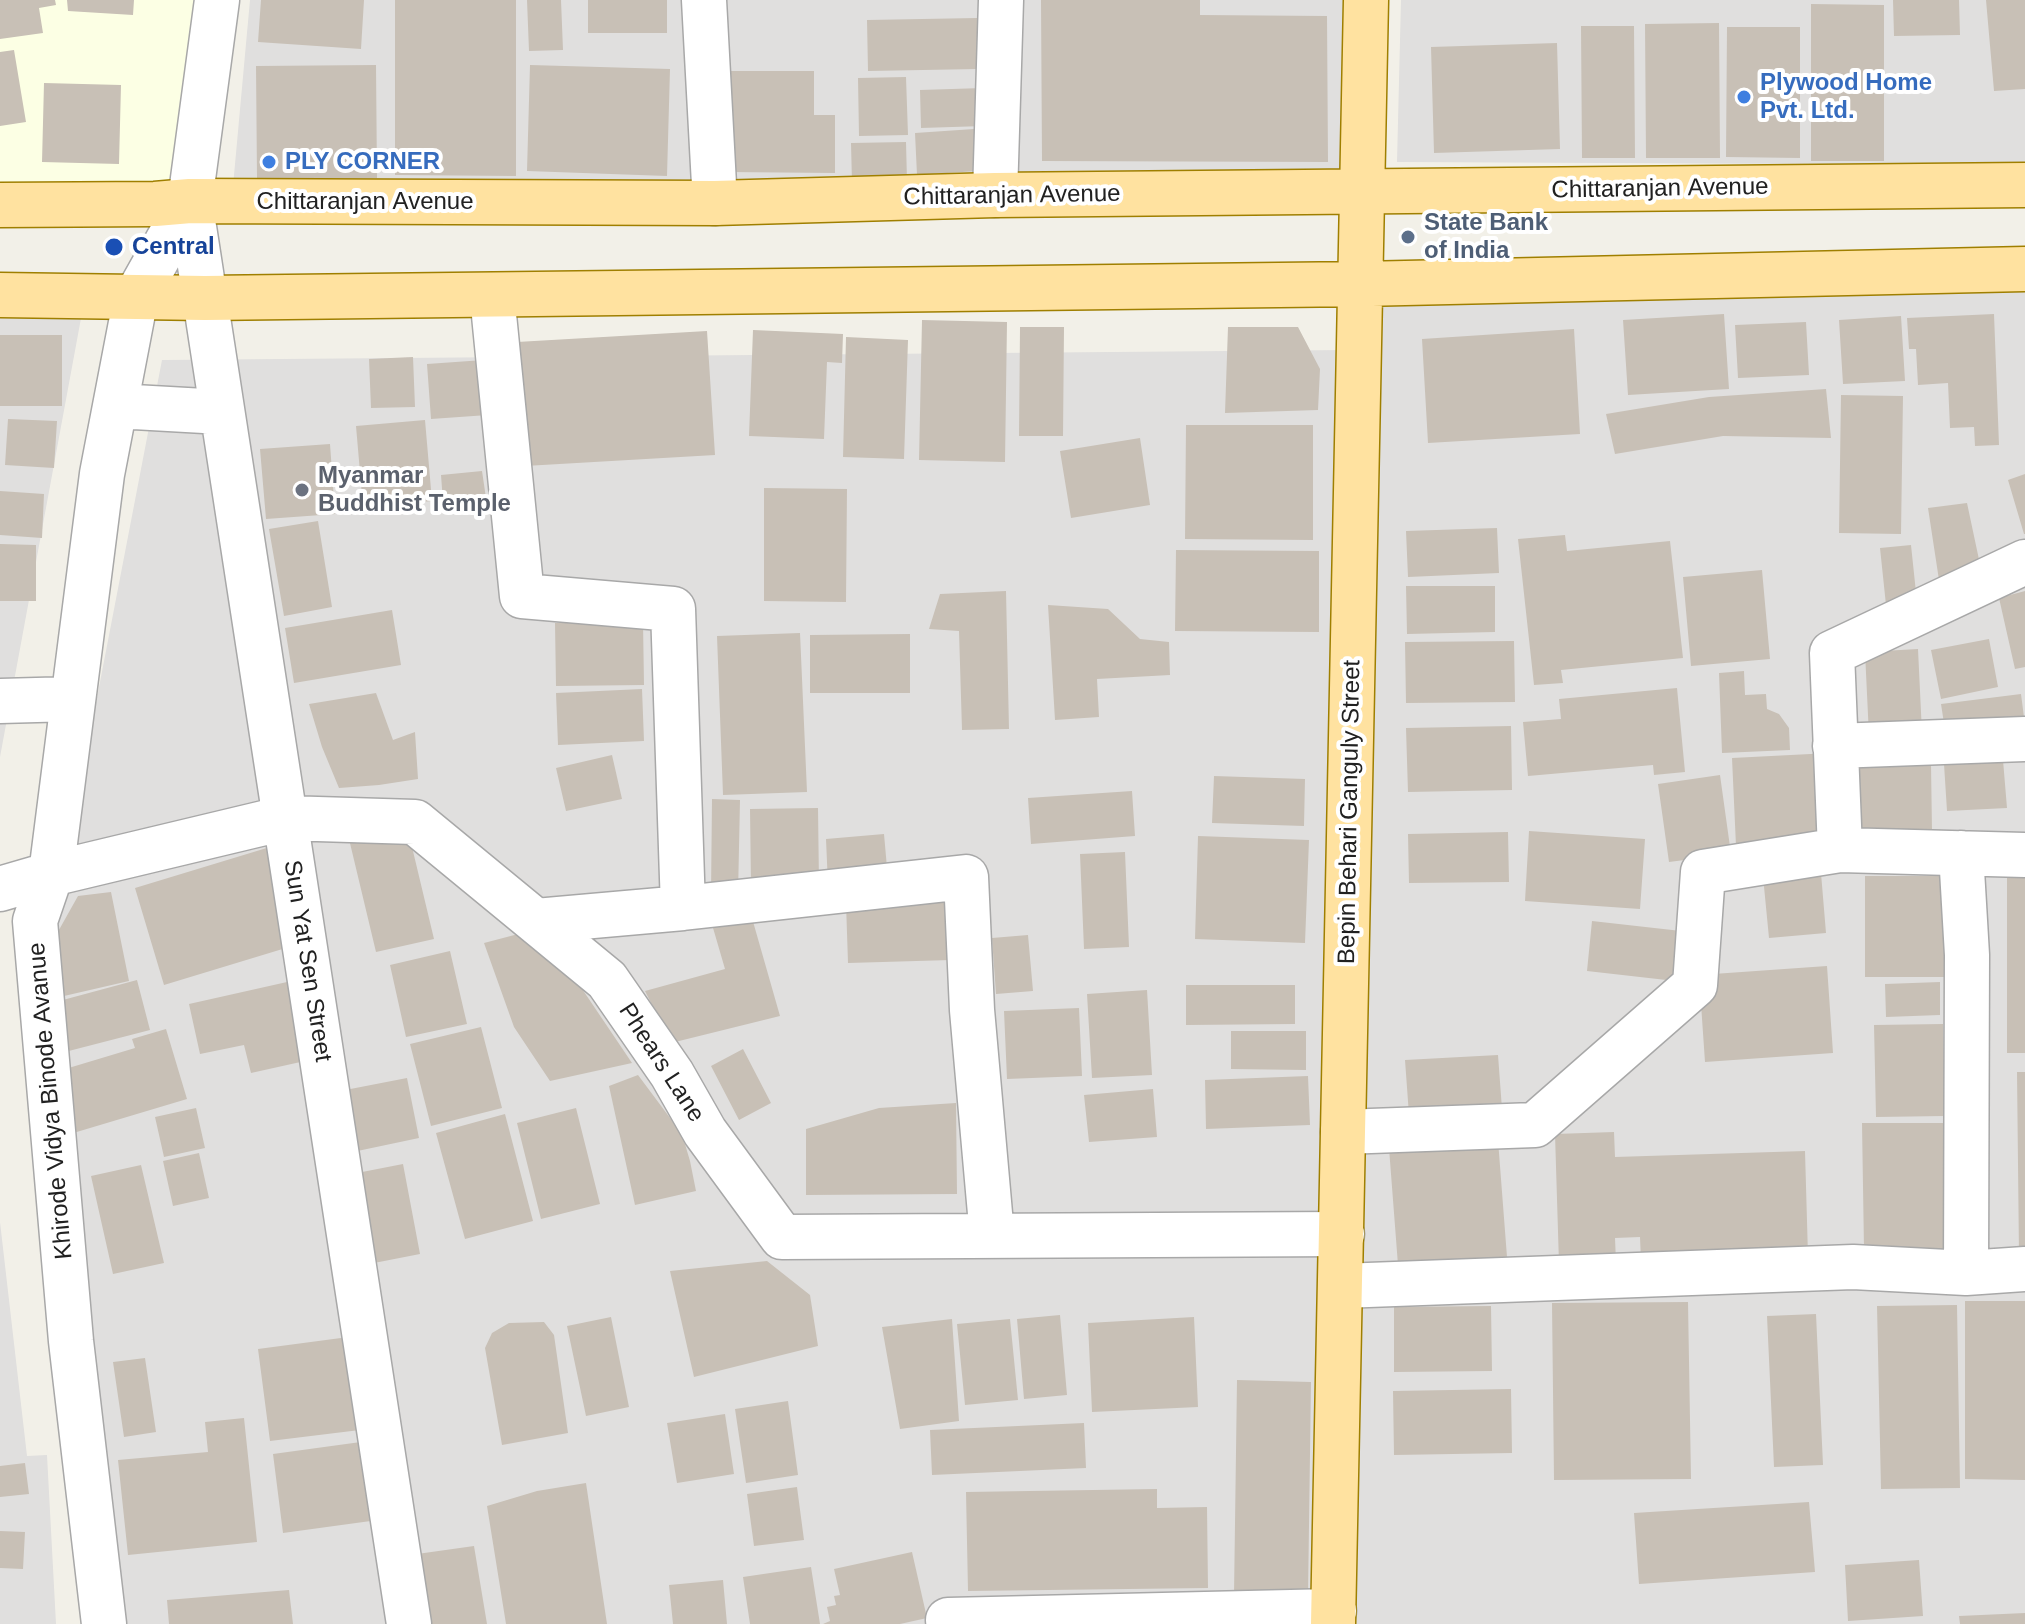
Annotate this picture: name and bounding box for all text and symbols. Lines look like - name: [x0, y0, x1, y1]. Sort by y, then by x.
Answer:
- place label: Plywood Home Pvt. Ltd.: [1760, 69, 1932, 125]
- marker: Plywood Home Pvt. Ltd.: [1735, 88, 1753, 106]
- place label: PLY CORNER: [285, 148, 440, 176]
- marker: PLY CORNER: [260, 153, 278, 171]
- street label: Chittaranjan Avenue: [1551, 173, 1769, 205]
- street label: Chittaranjan Avenue: [903, 180, 1121, 212]
- street label: Chittaranjan Avenue: [256, 188, 474, 216]
- place label: State Bank of India: [1424, 209, 1548, 265]
- marker: State Bank of India: [1399, 228, 1417, 246]
- place label: Central: [132, 233, 215, 261]
- marker: Central: [103, 236, 125, 258]
- place label: Myanmar Buddhist Temple: [318, 462, 511, 518]
- marker: Myanmar Buddhist Temple: [293, 481, 311, 499]
- street label: Bepin Behari Ganguly Street: [1333, 660, 1367, 964]
- street label: Sun Yat Sen Street: [277, 858, 337, 1064]
- street label: Khirode Vidya Binode Avanue: [23, 941, 79, 1261]
- street label: Phears Lane: [612, 998, 710, 1128]

